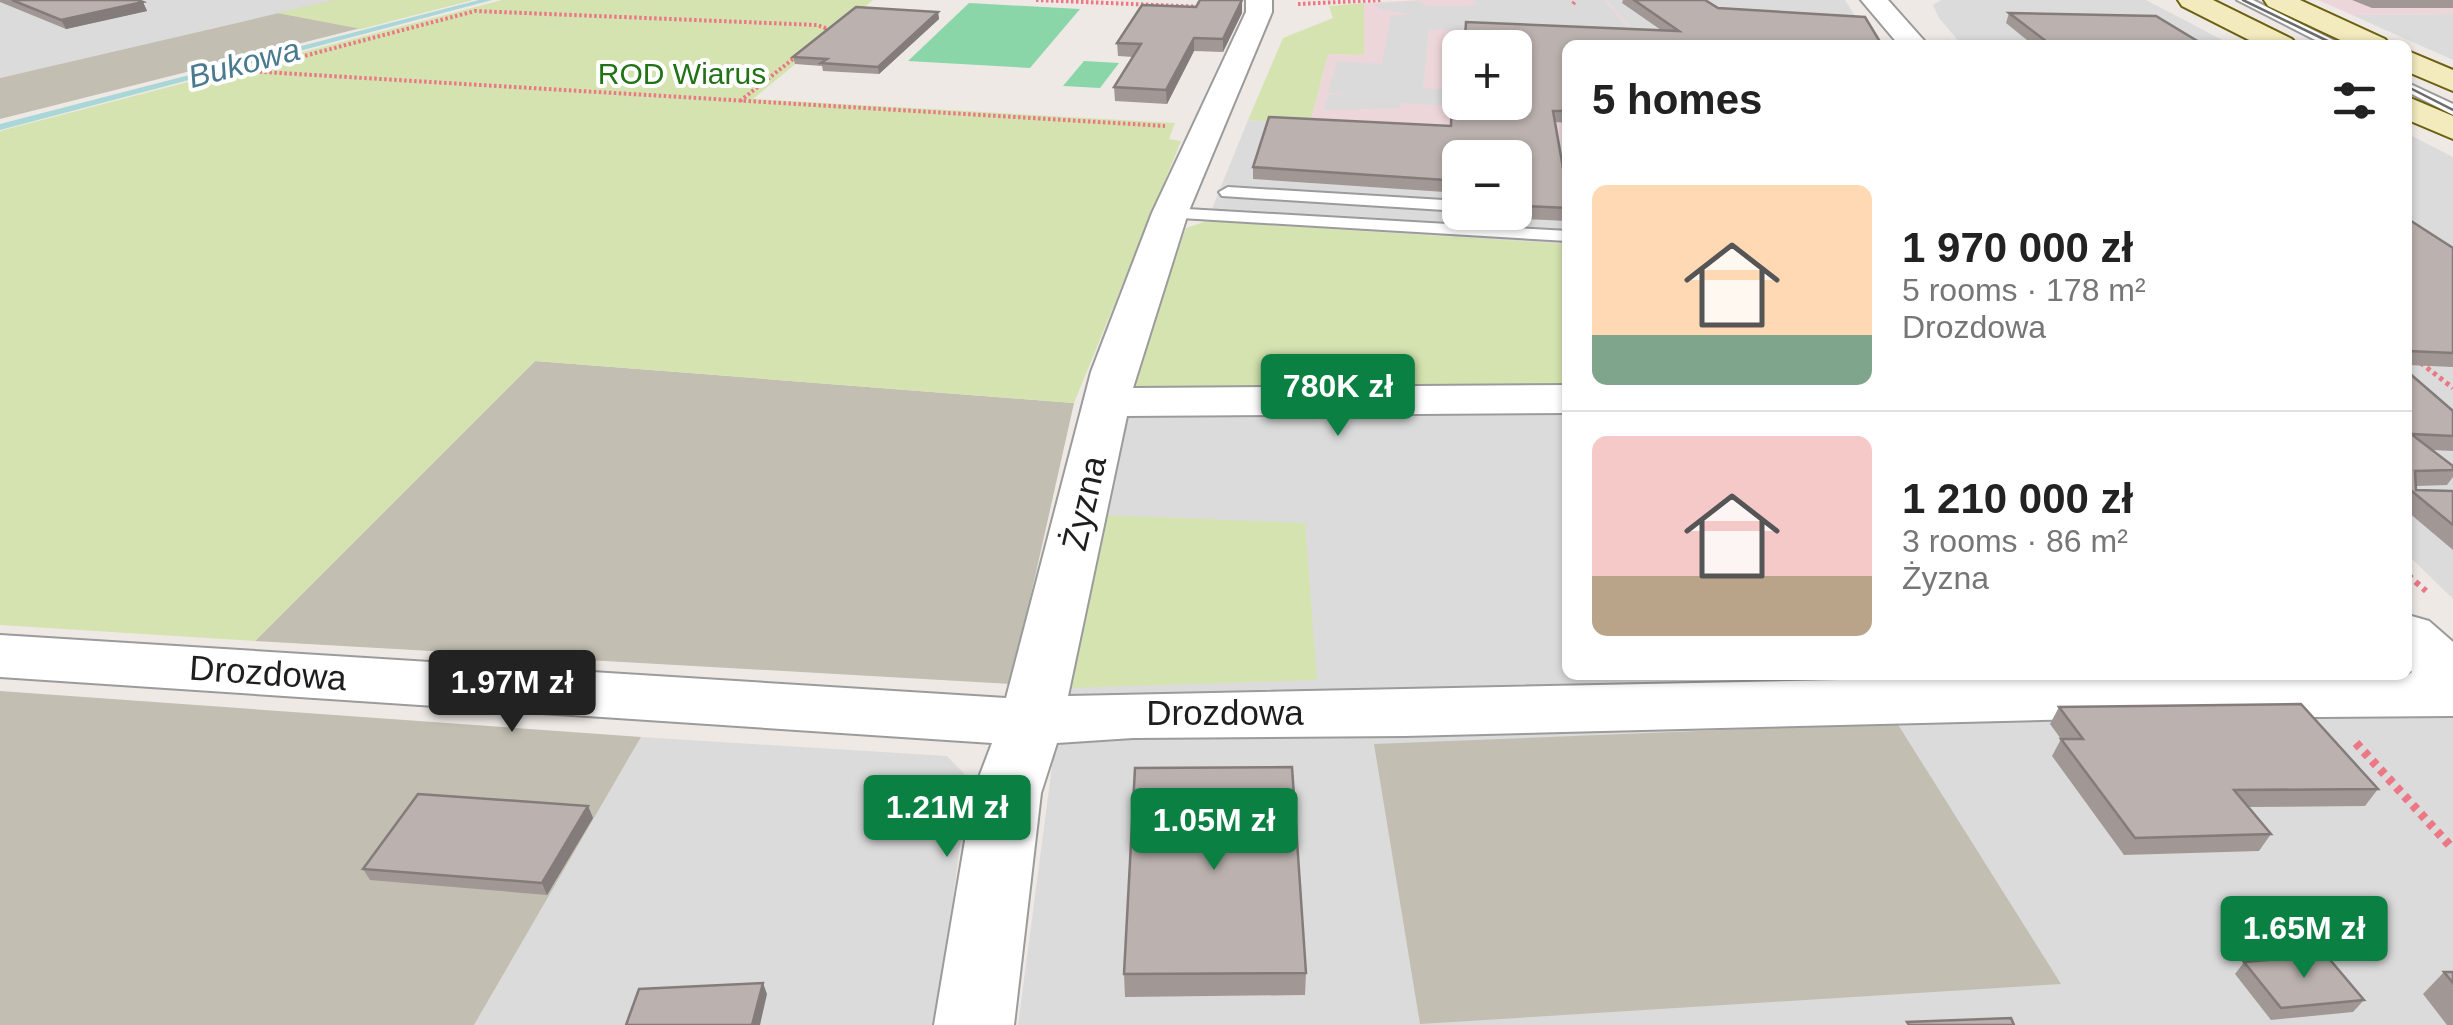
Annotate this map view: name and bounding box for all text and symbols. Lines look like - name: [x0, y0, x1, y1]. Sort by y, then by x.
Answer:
- map controls: [1442, 30, 1532, 230]
- button: +: [1442, 30, 1532, 120]
- water label: Bukowa: [184, 31, 304, 95]
- park label: ROD Wiarus: [598, 57, 766, 90]
- icon: filters: [2327, 73, 2382, 128]
- text: 5 homes: [1592, 76, 1762, 123]
- button: −: [1442, 140, 1532, 230]
- text: 1 970 000 zł: [1902, 224, 2133, 271]
- icon: home: [1672, 225, 1792, 345]
- text: 5 rooms · 178 m²: [1902, 272, 2146, 308]
- text: Drozdowa: [1902, 309, 2046, 345]
- pin: 780K zł: [1246, 354, 1430, 439]
- text: 780K zł: [1283, 368, 1393, 404]
- street label: Żyzna: [1054, 452, 1113, 554]
- text: 1 210 000 zł: [1902, 475, 2133, 522]
- icon: home: [1672, 476, 1792, 596]
- text: 3 rooms · 86 m²: [1902, 523, 2128, 559]
- text: Żyzna: [1902, 560, 1989, 596]
- street label: Drozdowa: [188, 648, 349, 697]
- pin: 1.97M zł: [409, 650, 615, 735]
- text: 1.97M zł: [451, 664, 573, 700]
- street label: Drozdowa: [1146, 693, 1304, 732]
- pin: 1.21M zł: [844, 775, 1050, 860]
- pin: 1.05M zł: [1111, 788, 1317, 873]
- text: 1.21M zł: [886, 789, 1008, 825]
- text: 1.05M zł: [1153, 802, 1275, 838]
- pin: 1.65M zł: [2201, 896, 2407, 981]
- text: 1.65M zł: [2243, 910, 2365, 946]

